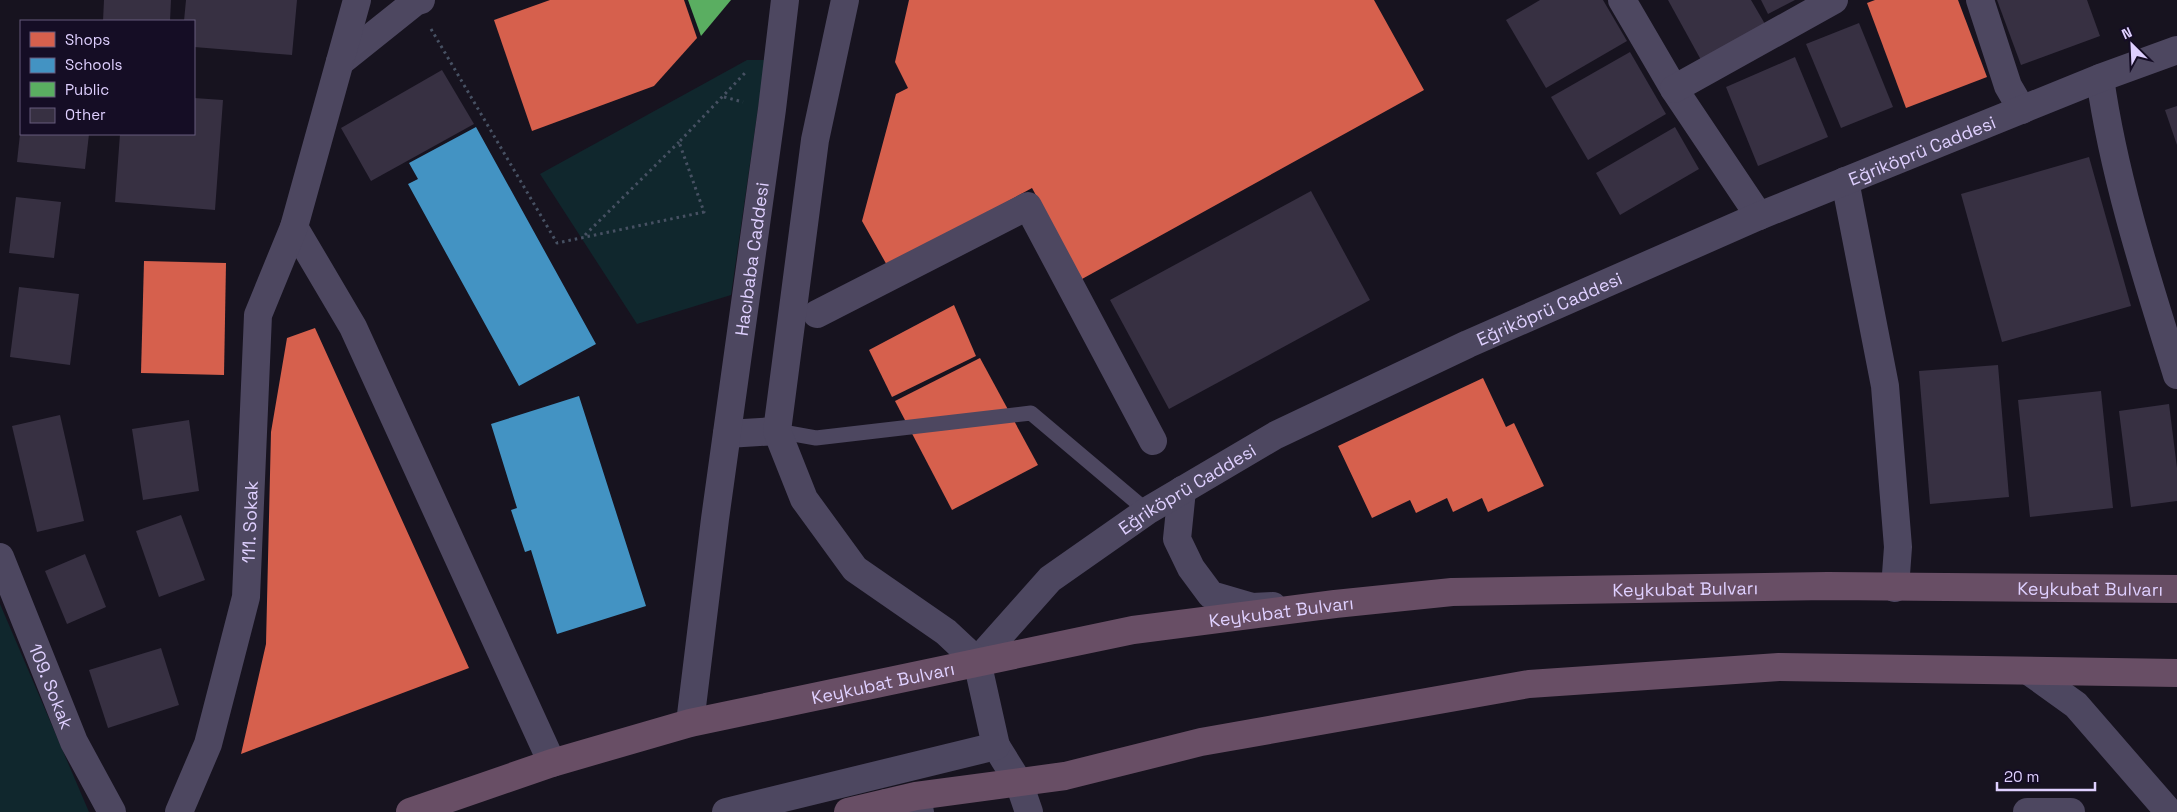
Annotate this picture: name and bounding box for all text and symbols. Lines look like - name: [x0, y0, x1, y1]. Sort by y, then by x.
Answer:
- legend: [20, 20, 195, 135]
- north arrow: [2107, 20, 2157, 70]
- text: N: [2119, 23, 2135, 43]
- text: Shops: [65, 30, 110, 49]
- text: Schools: [65, 55, 123, 74]
- text: Public: [65, 80, 109, 99]
- text: Other: [65, 105, 106, 124]
- street label: Eğriköprü Caddesi: [1845, 110, 1999, 190]
- street label: Hacıbaba Caddesi: [729, 181, 773, 337]
- street label: Eğriköprü Caddesi: [1473, 266, 1625, 350]
- street label: Eğriköprü Caddesi: [1114, 438, 1260, 539]
- street label: 111. Sokak: [236, 480, 262, 564]
- street label: Keykubat Bulvarı: [1612, 576, 1758, 601]
- street label: Keykubat Bulvarı: [2017, 576, 2163, 600]
- street label: Keykubat Bulvarı: [1208, 591, 1355, 632]
- street label: 109. Sokak: [24, 640, 79, 733]
- street label: Keykubat Bulvarı: [809, 656, 957, 709]
- scale bar: [1997, 760, 2094, 792]
- text: 20 m: [2004, 767, 2039, 786]

